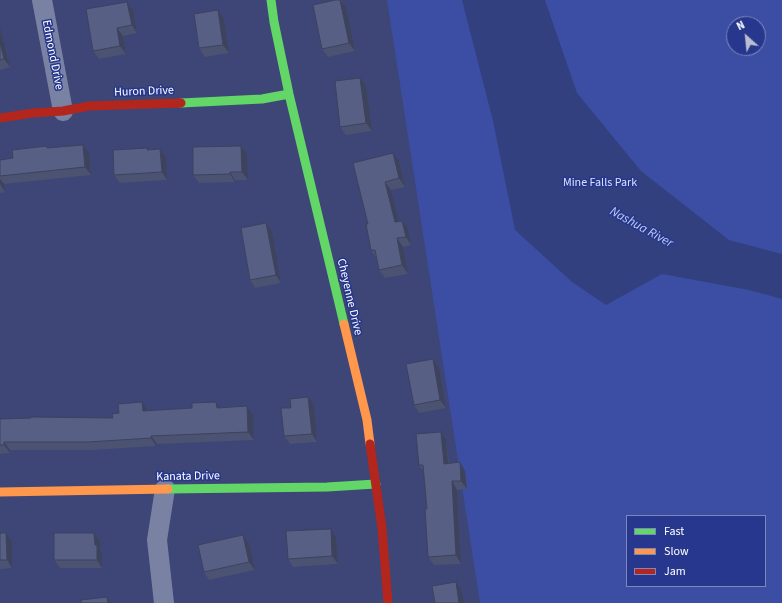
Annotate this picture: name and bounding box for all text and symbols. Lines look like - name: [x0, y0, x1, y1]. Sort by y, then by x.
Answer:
- north arrow: [726, 16, 766, 56]
- text: N: [734, 17, 747, 34]
- street label: Edmond Drive: [38, 19, 66, 91]
- street label: Huron Drive: [114, 84, 174, 100]
- park label: Mine Falls Park: [563, 176, 637, 190]
- water label: Nashua River: [607, 204, 675, 252]
- street label: Cheyenne Drive: [333, 257, 365, 337]
- street label: Kanata Drive: [156, 469, 220, 485]
- legend: [626, 515, 766, 587]
- text: Fast: [664, 523, 684, 540]
- text: Slow: [664, 543, 689, 560]
- text: Jam: [664, 563, 686, 580]

